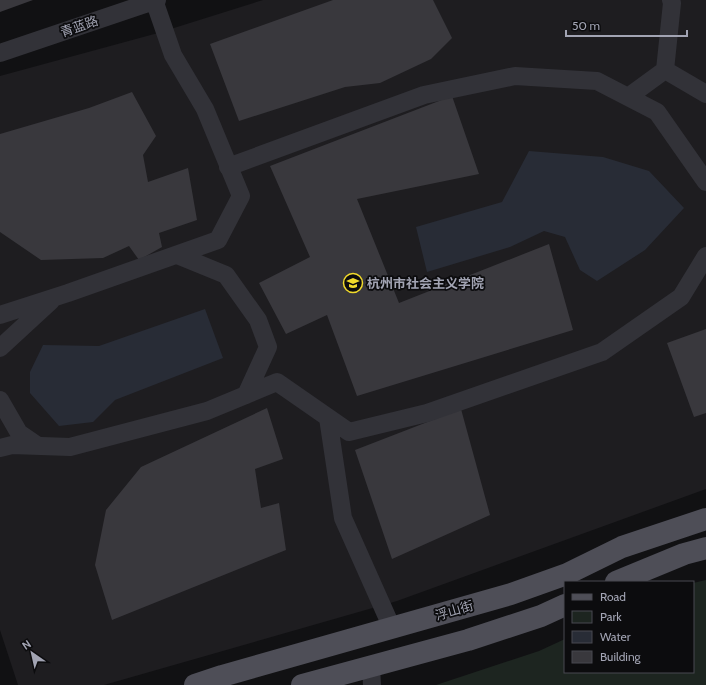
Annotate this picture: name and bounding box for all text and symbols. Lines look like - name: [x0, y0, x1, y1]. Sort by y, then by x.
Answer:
- street label: 青蓝路: [58, 12, 100, 40]
- scale bar: [566, 12, 687, 38]
- text: 50 m: [572, 18, 600, 33]
- school or university icon: 杭州市社会主义学院: [342, 272, 364, 294]
- place label: 杭州市社会主义学院: [367, 275, 484, 291]
- legend: [564, 581, 694, 673]
- text: Road: [600, 589, 626, 604]
- street label: 浮山街: [433, 597, 475, 623]
- text: Park: [600, 609, 622, 624]
- text: Water: [600, 629, 631, 644]
- north arrow: [12, 633, 52, 673]
- text: N: [19, 637, 34, 653]
- text: Building: [600, 649, 642, 664]

